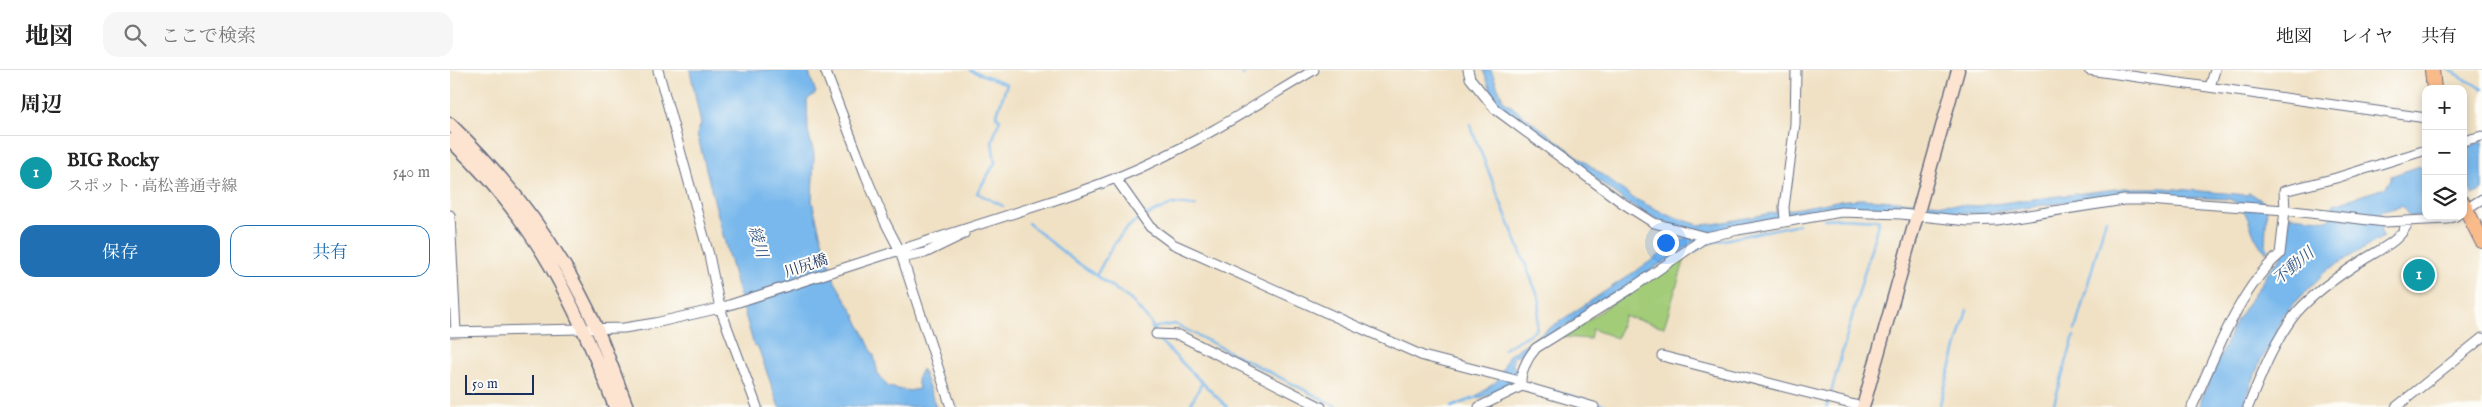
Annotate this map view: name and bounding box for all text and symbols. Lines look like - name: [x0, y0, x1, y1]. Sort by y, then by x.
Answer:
- search box: [103, 12, 453, 57]
- icon: search: [121, 21, 149, 49]
- text: 地図: [25, 22, 73, 53]
- text: ここで検索: [161, 25, 256, 49]
- text: 地図: [2276, 26, 2312, 49]
- text: レイヤ: [2340, 26, 2393, 49]
- text: 共有: [2421, 26, 2457, 49]
- map controls: [2422, 85, 2467, 220]
- button: +: [2422, 85, 2467, 130]
- text: 周辺: [20, 92, 62, 119]
- button: −: [2422, 130, 2467, 175]
- text: BIG Rocky: [67, 149, 159, 173]
- text: 1: [33, 163, 39, 183]
- text: 540 m: [393, 163, 430, 183]
- button: layers: [2422, 175, 2467, 220]
- text: スポット · 高松善通寺線: [67, 177, 238, 197]
- water label: 綾川: [743, 224, 772, 262]
- button: 保存: [20, 225, 220, 277]
- button: 共有: [230, 225, 430, 277]
- your location: [1653, 230, 1679, 256]
- water label: 不動川: [2269, 243, 2320, 290]
- street label: 川尻橋: [782, 250, 830, 282]
- pin: 1: [2403, 256, 2435, 294]
- scale bar: [465, 372, 534, 395]
- text: 50 m: [472, 375, 498, 393]

